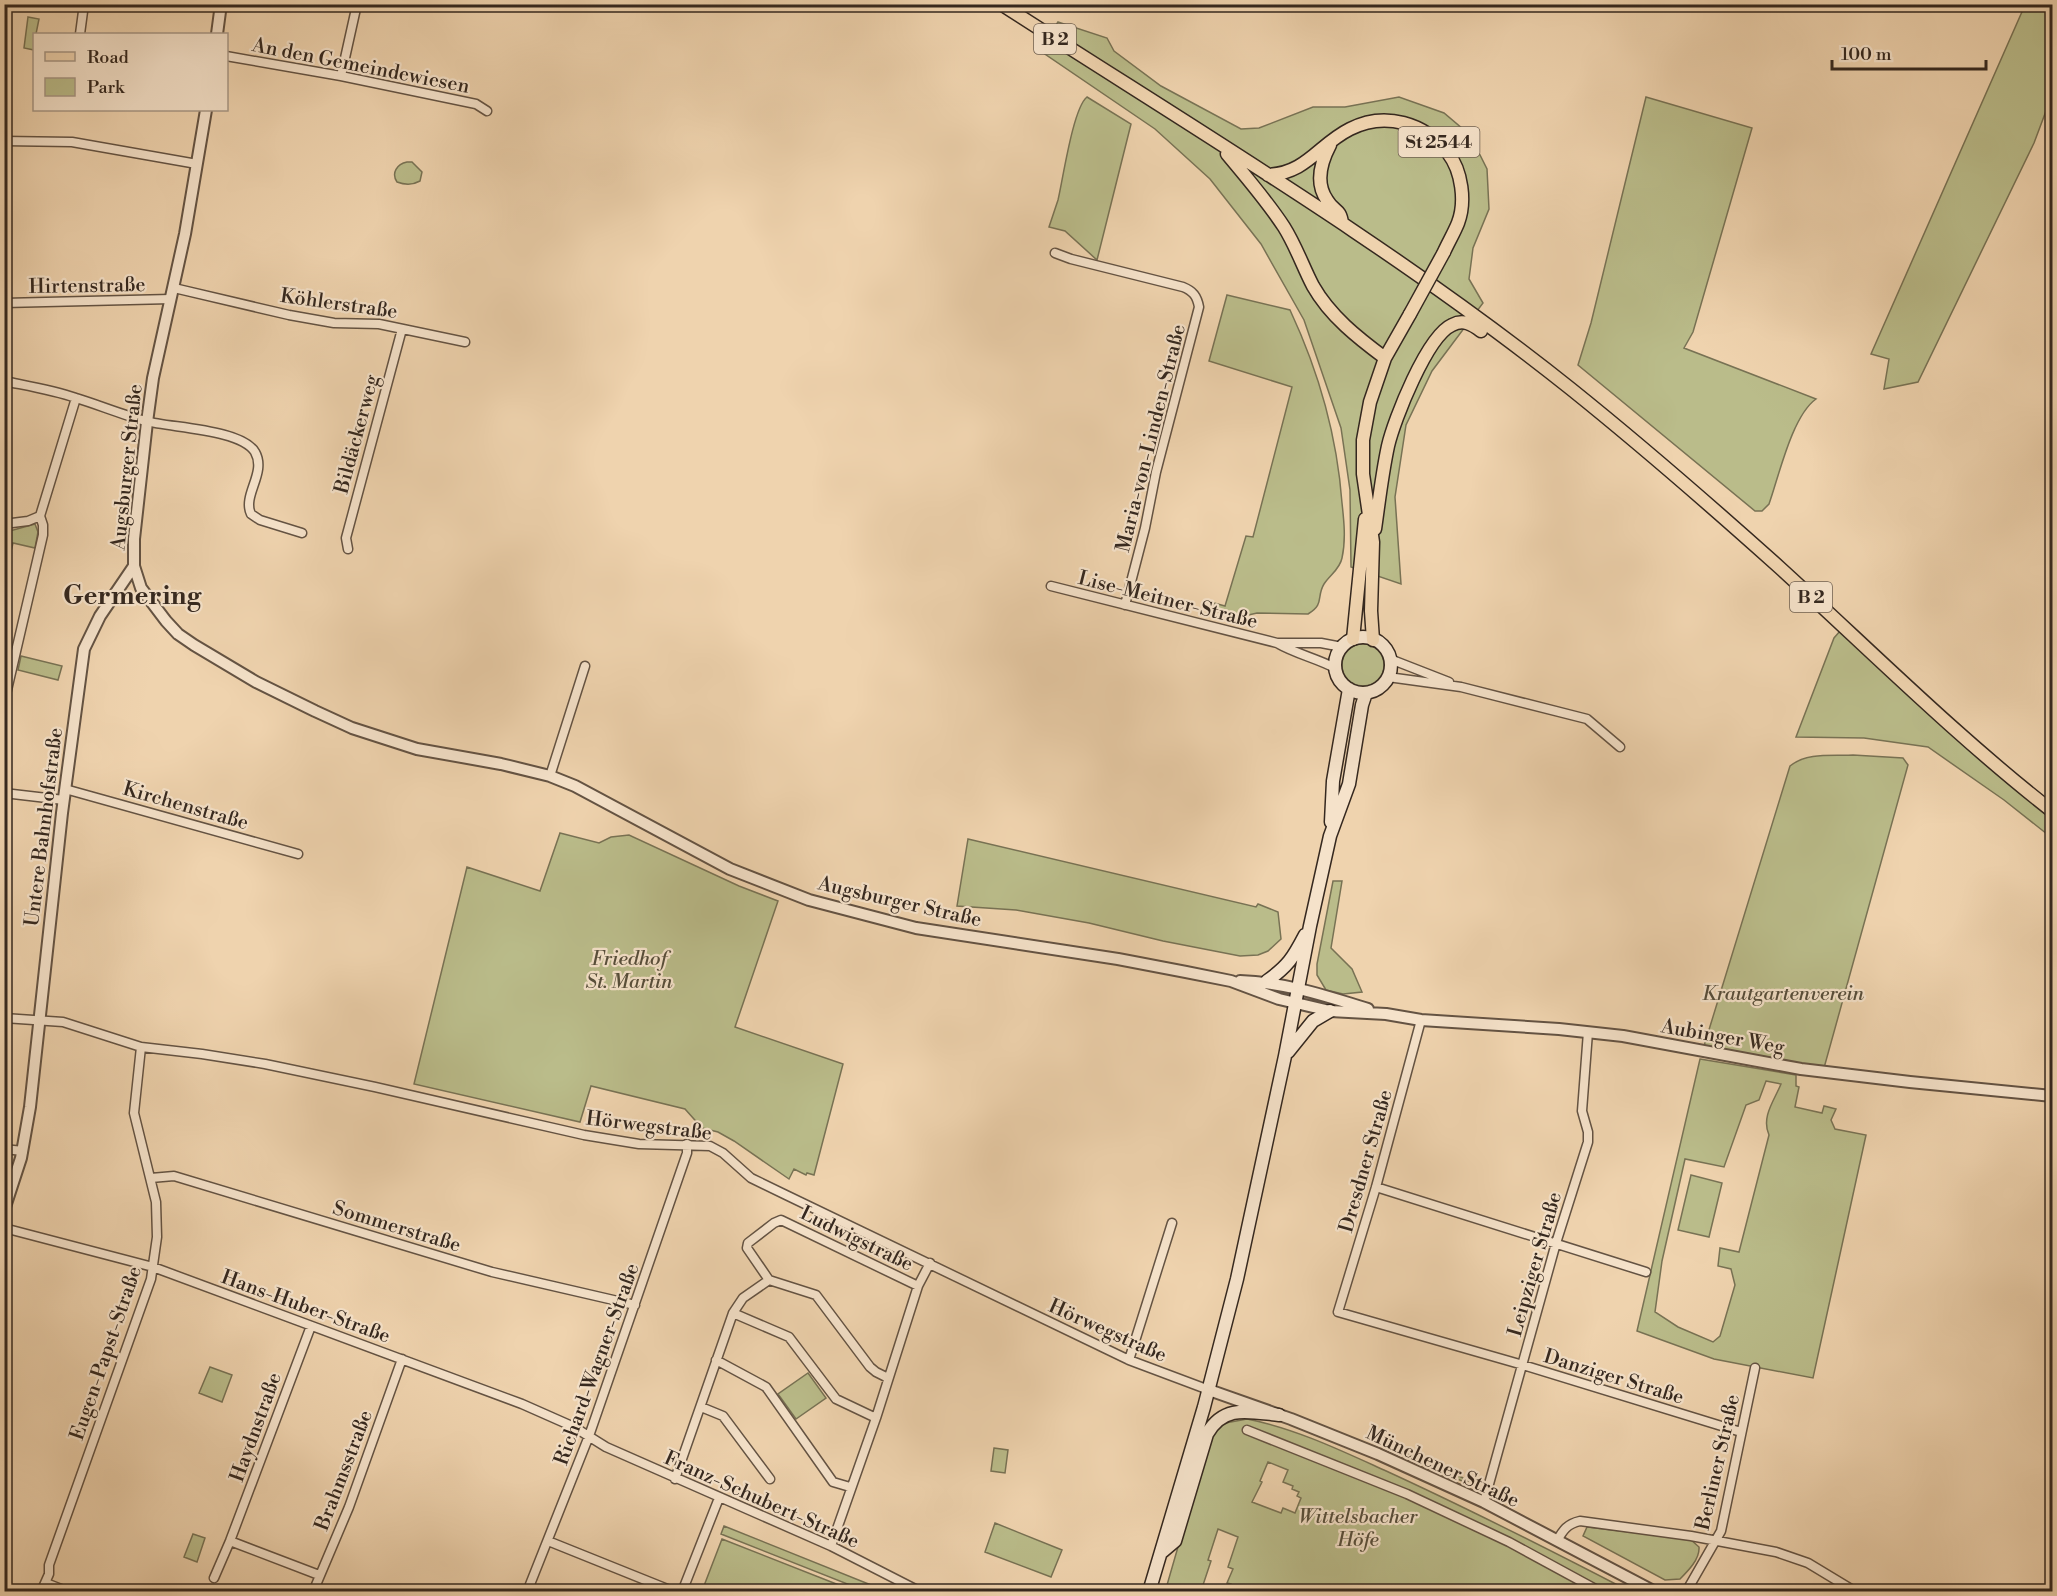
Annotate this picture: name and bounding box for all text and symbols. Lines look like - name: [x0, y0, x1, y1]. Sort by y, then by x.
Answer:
- road number: B 2: [1034, 24, 1076, 54]
- legend: [33, 33, 228, 111]
- street label: An den Gemeindewiesen: [249, 33, 472, 100]
- scale bar: [1832, 33, 1986, 71]
- text: 100 m: [1841, 43, 1892, 66]
- text: Road: [87, 46, 130, 69]
- text: Park: [87, 76, 126, 99]
- road number: St 2544: [1398, 127, 1480, 157]
- street label: Hirtenstraße: [28, 273, 146, 300]
- street label: Köhlerstraße: [279, 284, 399, 325]
- street label: Maria-von-Linden-Straße: [1111, 322, 1192, 555]
- street label: Bildäckerweg: [329, 372, 385, 498]
- street label: Augsburger Straße: [106, 383, 149, 552]
- street label: Lise-Meitner-Straße: [1075, 566, 1260, 635]
- district label: Germering: [63, 580, 202, 612]
- road number: B 2: [1790, 582, 1832, 612]
- street label: Untere Bahnhofstraße: [20, 726, 69, 928]
- street label: Kirchenstraße: [120, 777, 251, 836]
- street label: Augsburger Straße: [815, 871, 984, 933]
- park label: Friedhof St. Martin: [586, 947, 673, 995]
- park label: Krautgartenverein: [1702, 982, 1865, 1007]
- street label: Aubinger Weg: [1658, 1014, 1787, 1061]
- street label: Dresdner Straße: [1334, 1087, 1399, 1236]
- street label: Hörwegstraße: [584, 1106, 713, 1147]
- street label: Leipziger Straße: [1503, 1189, 1568, 1340]
- street label: Sommerstraße: [330, 1196, 464, 1259]
- street label: Ludwigstraße: [796, 1201, 917, 1278]
- street label: Richard-Wagner-Straße: [549, 1260, 646, 1469]
- street label: Eugen-Papst-Straße: [65, 1263, 148, 1444]
- street label: Hans-Huber-Straße: [218, 1265, 393, 1350]
- street label: Hörwegstraße: [1044, 1294, 1170, 1369]
- street label: Danziger Straße: [1540, 1344, 1687, 1411]
- street label: Haydnstraße: [225, 1369, 288, 1486]
- street label: Berliner Straße: [1690, 1392, 1746, 1534]
- street label: Brahmsstraße: [310, 1407, 379, 1535]
- street label: Münchener Straße: [1362, 1421, 1523, 1514]
- street label: Franz-Schubert-Straße: [660, 1446, 863, 1555]
- park label: Wittelsbacher Höfe: [1298, 1505, 1418, 1553]

